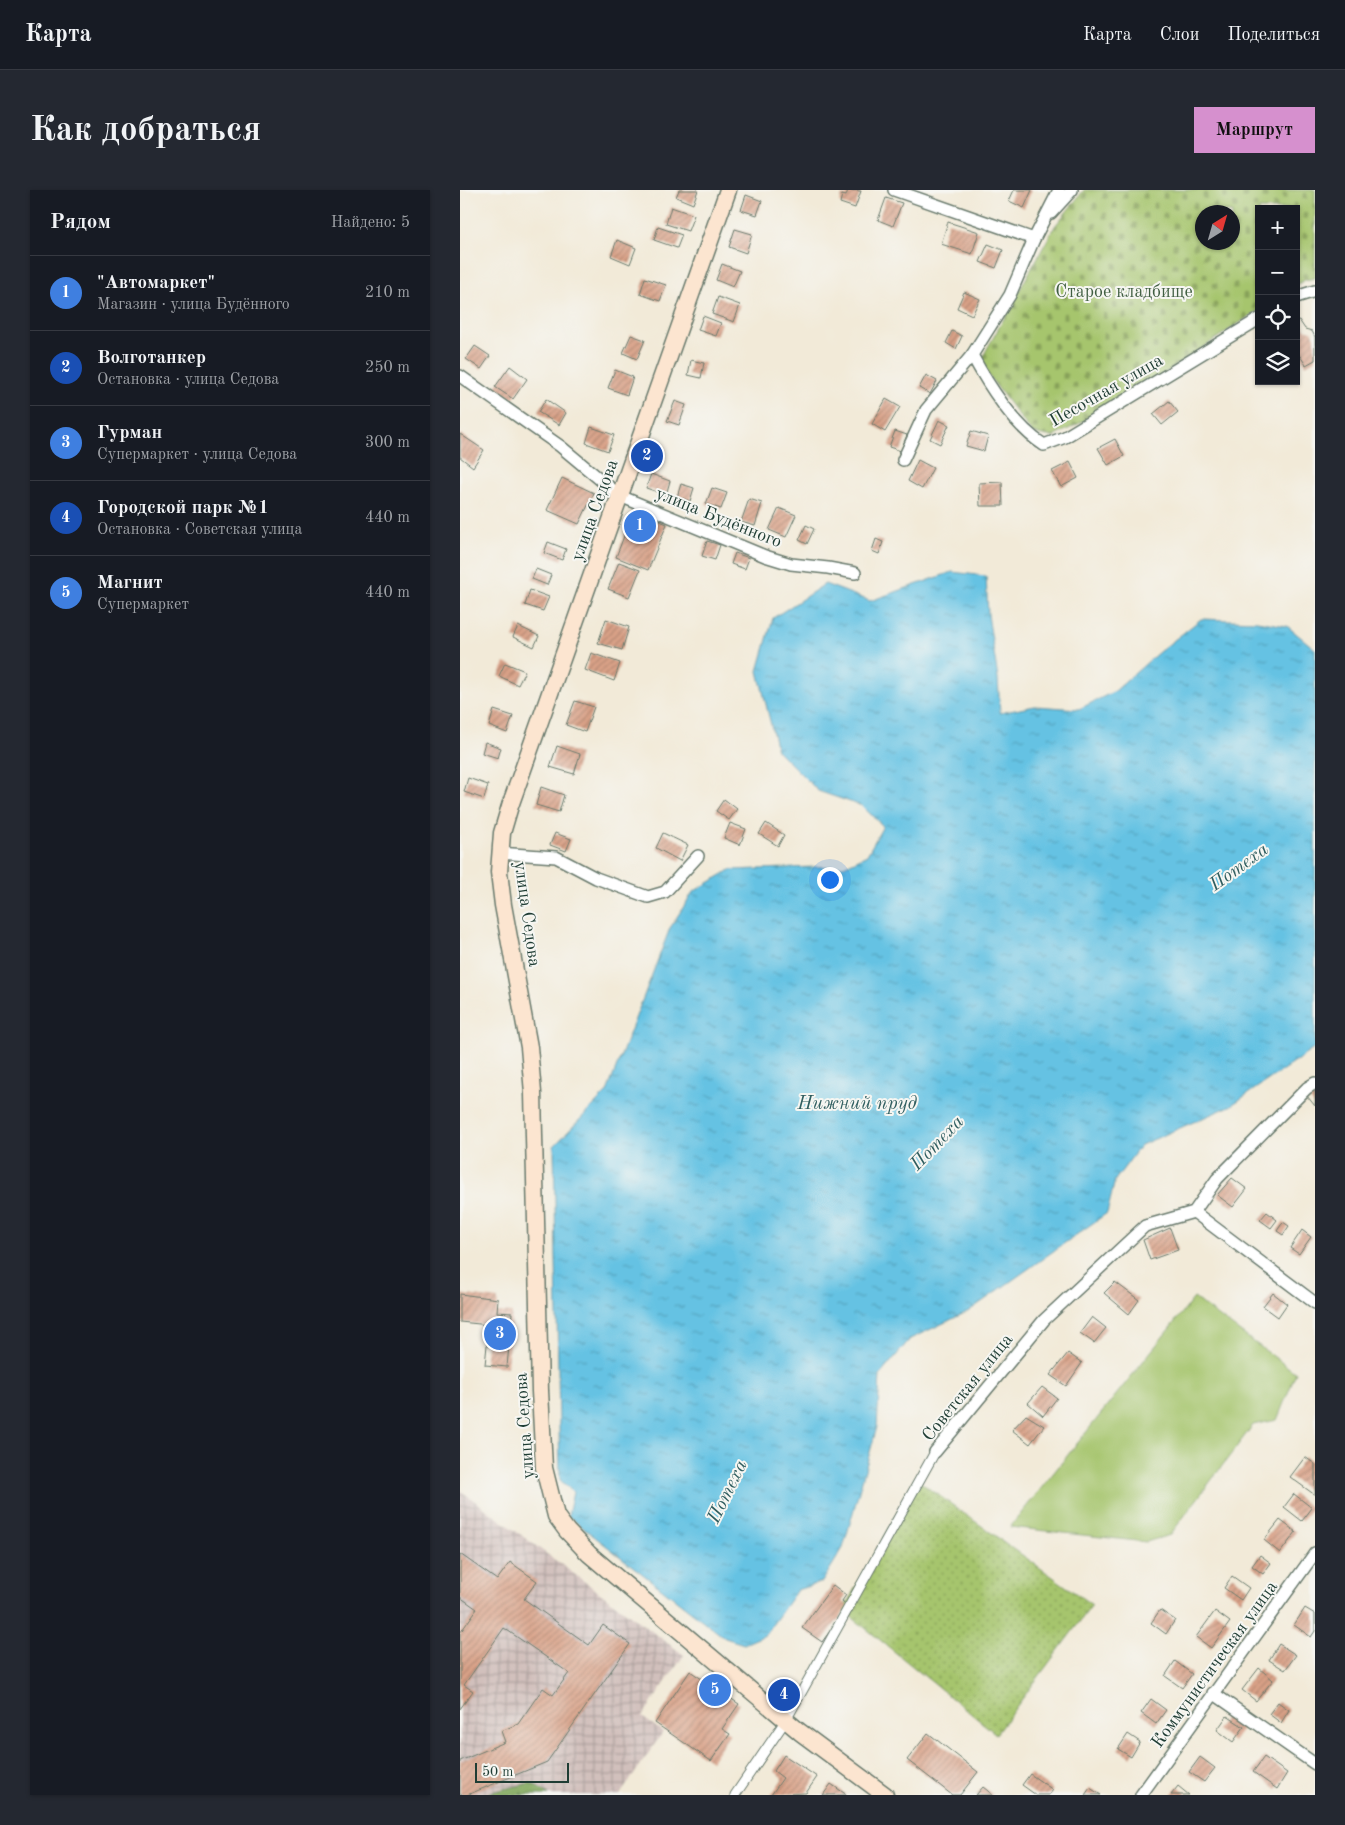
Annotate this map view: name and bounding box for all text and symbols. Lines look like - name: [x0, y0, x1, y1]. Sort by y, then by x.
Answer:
- text: Карта: [25, 23, 92, 47]
- text: Карта: [1083, 26, 1132, 44]
- text: Слои: [1160, 26, 1199, 44]
- text: Поделиться: [1227, 26, 1320, 44]
- button: Маршрут: [1194, 107, 1315, 153]
- text: Как добраться: [30, 113, 261, 148]
- north arrow: [1195, 205, 1240, 250]
- map controls: [1255, 205, 1300, 385]
- button: +: [1255, 205, 1300, 250]
- text: Рядом: [50, 212, 111, 233]
- text: Найдено: 5: [331, 215, 410, 231]
- button: −: [1255, 250, 1300, 295]
- text: "Автомаркет": [97, 274, 215, 293]
- park label: Старое кладбище: [1055, 283, 1193, 301]
- text: 1: [61, 285, 71, 301]
- text: 210 m: [365, 285, 410, 301]
- button: locate: [1255, 295, 1300, 340]
- text: Магазин · улица Будённого: [97, 297, 290, 313]
- button: layers: [1255, 340, 1300, 385]
- text: Волготанкер: [97, 349, 206, 368]
- street label: Песочная улица: [1047, 351, 1166, 431]
- text: 2: [61, 360, 71, 376]
- text: 250 m: [365, 360, 410, 376]
- text: Остановка · улица Седова: [97, 372, 279, 388]
- text: Гурман: [97, 424, 162, 443]
- text: 3: [61, 435, 71, 451]
- text: 300 m: [365, 435, 410, 451]
- pin: 2: [631, 437, 663, 475]
- text: Супермаркет · улица Седова: [97, 447, 297, 463]
- street label: улица Седова: [568, 457, 622, 564]
- street label: улица Будённого: [653, 484, 784, 551]
- text: Городской парк №1: [97, 499, 269, 518]
- pin: 1: [624, 507, 656, 545]
- text: 4: [61, 510, 71, 526]
- text: 440 m: [365, 510, 410, 526]
- text: Остановка · Советская улица: [97, 522, 302, 538]
- text: Магнит: [97, 574, 163, 593]
- text: 5: [61, 585, 71, 601]
- text: 440 m: [365, 585, 410, 601]
- text: Супермаркет: [97, 597, 189, 613]
- water label: Потеха: [1206, 840, 1272, 896]
- street label: улица Седова: [511, 860, 543, 968]
- your location: [817, 867, 843, 893]
- water label: Нижний пруд: [796, 1095, 917, 1114]
- water label: Потеха: [907, 1113, 968, 1175]
- pin: 3: [484, 1315, 516, 1353]
- street label: Советская улица: [919, 1330, 1017, 1445]
- street label: улица Седова: [512, 1372, 538, 1480]
- water label: Потеха: [704, 1457, 752, 1528]
- street label: Коммунистическая улица: [1148, 1578, 1281, 1751]
- pin: 5: [699, 1671, 731, 1709]
- pin: 4: [768, 1676, 800, 1714]
- scale bar: [475, 1760, 569, 1783]
- text: 50 m: [482, 1765, 513, 1779]

